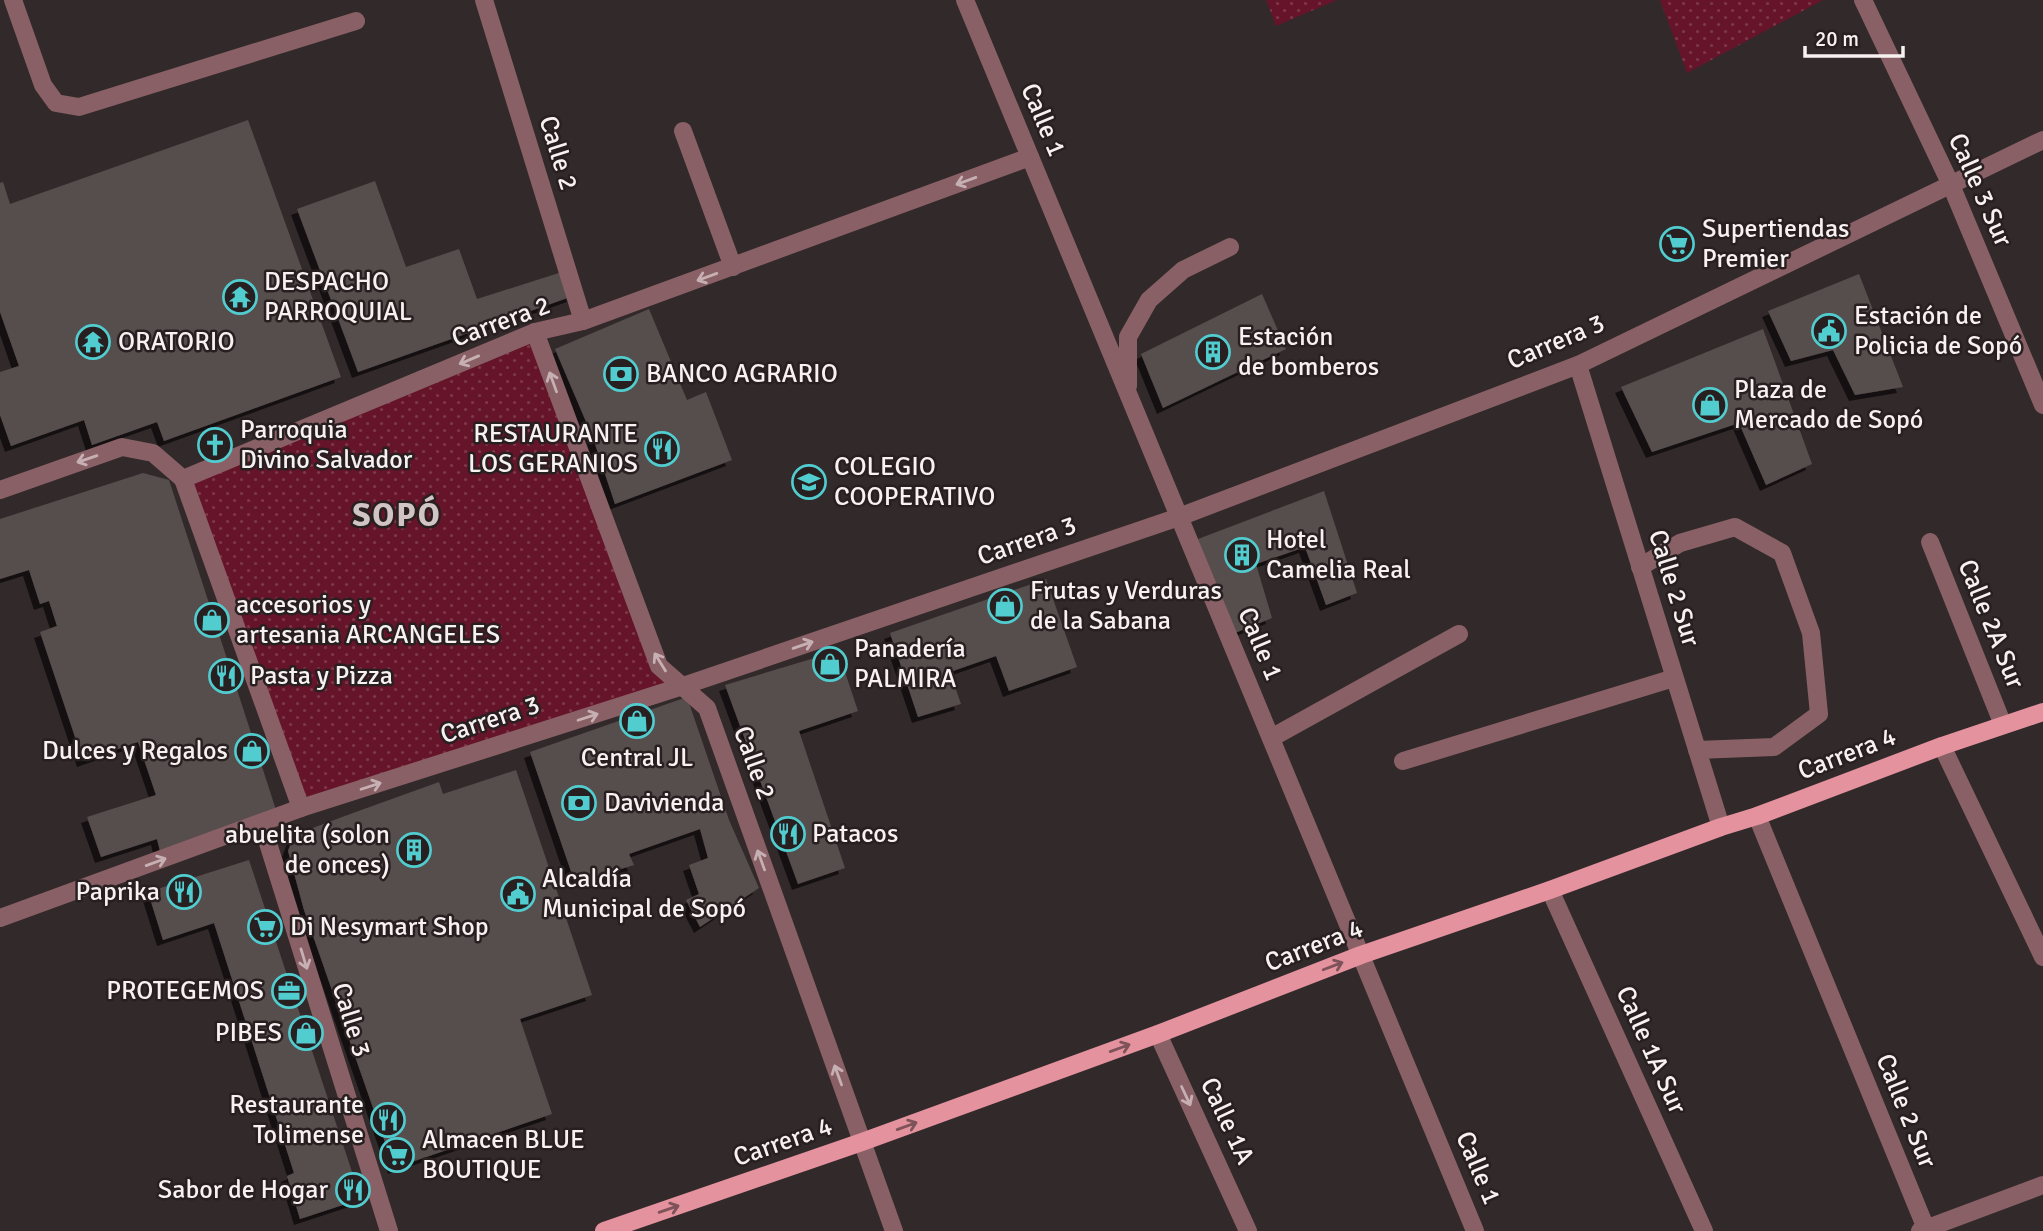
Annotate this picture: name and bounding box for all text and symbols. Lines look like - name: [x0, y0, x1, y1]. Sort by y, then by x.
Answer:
- scale bar: [1805, 14, 1903, 58]
- text: 20 m: [1815, 26, 1859, 52]
- street label: Calle 1: [1013, 79, 1073, 161]
- street label: Calle 2: [532, 112, 584, 194]
- street label: Calle 3 Sur: [1941, 129, 2019, 252]
- one-way arrow: [956, 176, 978, 188]
- place label: Supertiendas Premier: [1702, 213, 1849, 275]
- supermarket icon: Supertiendas Premier: [1658, 225, 1696, 263]
- place label: DESPACHO PARROQUIAL: [264, 266, 412, 328]
- one-way arrow: [696, 271, 718, 284]
- temple icon: DESPACHO PARROQUIAL: [221, 278, 259, 316]
- street label: Carrera 2: [447, 289, 555, 355]
- place label: Estación de Policia de Sopó: [1854, 300, 2022, 362]
- street label: Carrera 3: [1502, 307, 1610, 377]
- public building icon: Estación de Policia de Sopó: [1810, 312, 1848, 350]
- place label: Estación de bomberos: [1238, 321, 1379, 383]
- temple icon: ORATORIO: [74, 323, 112, 361]
- place label: ORATORIO: [118, 326, 235, 358]
- building icon: Estación de bomberos: [1194, 333, 1232, 371]
- one-way arrow: [459, 354, 481, 367]
- bank icon: BANCO AGRARIO: [602, 355, 640, 393]
- place label: BANCO AGRARIO: [646, 358, 838, 390]
- one-way arrow: [546, 371, 559, 393]
- place label: Plaza de Mercado de Sopó: [1734, 374, 1923, 436]
- shop icon: Plaza de Mercado de Sopó: [1691, 386, 1729, 424]
- place label: Parroquia Divino Salvador: [240, 414, 413, 476]
- place label: RESTAURANTE LOS GERANIOS: [468, 418, 638, 480]
- church icon: Parroquia Divino Salvador: [196, 426, 234, 464]
- restaurant icon: RESTAURANTE LOS GERANIOS: [643, 430, 681, 468]
- place label: COLEGIO COOPERATIVO: [834, 451, 995, 513]
- one-way arrow: [77, 454, 99, 467]
- school or university icon: COLEGIO COOPERATIVO: [790, 463, 828, 501]
- district label: SOPÓ: [352, 495, 442, 536]
- street label: Carrera 3: [973, 509, 1081, 573]
- place label: Hotel Camelia Real: [1266, 524, 1411, 586]
- street label: Calle 2 Sur: [1641, 526, 1707, 651]
- building icon: Hotel Camelia Real: [1223, 536, 1261, 574]
- street label: Calle 2A Sur: [1951, 555, 2031, 693]
- place label: Frutas y Verduras de la Sabana: [1030, 575, 1222, 637]
- shop icon: Frutas y Verduras de la Sabana: [986, 587, 1024, 625]
- place label: accesorios y artesania ARCANGELES: [236, 589, 500, 651]
- shop icon: accesorios y artesania ARCANGELES: [193, 601, 231, 639]
- street label: Calle 1: [1230, 603, 1290, 685]
- place label: Panadería PALMIRA: [854, 633, 966, 695]
- one-way arrow: [792, 638, 814, 650]
- shop icon: Panadería PALMIRA: [811, 645, 849, 683]
- one-way arrow: [653, 653, 668, 672]
- restaurant icon: Pasta y Pizza: [207, 657, 245, 695]
- place label: Pasta y Pizza: [250, 660, 393, 692]
- street label: Carrera 3: [436, 689, 544, 751]
- shop icon: Central JL: [618, 702, 656, 740]
- one-way arrow: [576, 709, 598, 722]
- street label: Carrera 4: [1793, 721, 1901, 787]
- street label: Calle 2: [726, 722, 782, 804]
- shop icon: Dulces y Regalos: [233, 732, 271, 770]
- place label: Dulces y Regalos: [42, 735, 228, 767]
- place label: Central JL: [581, 742, 693, 774]
- one-way arrow: [360, 779, 382, 792]
- bank icon: Davivienda: [560, 784, 598, 822]
- place label: Davivienda: [604, 787, 724, 819]
- restaurant icon: Patacos: [769, 815, 807, 853]
- place label: Patacos: [812, 818, 898, 850]
- place label: abuelita (solon de onces): [225, 819, 390, 881]
- building icon: abuelita (solon de onces): [395, 831, 433, 869]
- one-way arrow: [754, 850, 766, 872]
- one-way arrow: [145, 855, 167, 867]
- place label: Alcaldía Municipal de Sopó: [542, 863, 746, 925]
- restaurant icon: Paprika: [165, 873, 203, 911]
- public building icon: Alcaldía Municipal de Sopó: [499, 875, 537, 913]
- place label: Paprika: [76, 876, 160, 908]
- supermarket icon: Di Nesymart Shop: [246, 908, 284, 946]
- place label: Di Nesymart Shop: [290, 911, 489, 943]
- street label: Carrera 4: [1260, 913, 1368, 979]
- one-way arrow: [299, 948, 312, 970]
- one-way arrow: [1321, 959, 1343, 971]
- office icon: PROTEGEMOS: [270, 972, 308, 1010]
- place label: PROTEGEMOS: [106, 975, 264, 1007]
- street label: Calle 3: [325, 979, 377, 1061]
- street label: Calle 1A Sur: [1609, 981, 1693, 1119]
- shop icon: PIBES: [287, 1014, 325, 1052]
- place label: PIBES: [215, 1017, 282, 1049]
- one-way arrow: [1109, 1040, 1131, 1053]
- street label: Calle 2 Sur: [1869, 1049, 1944, 1173]
- one-way arrow: [830, 1064, 843, 1086]
- street label: Calle 1A: [1193, 1072, 1261, 1170]
- one-way arrow: [1180, 1085, 1193, 1106]
- place label: Restaurante Tolimense: [229, 1089, 364, 1151]
- restaurant icon: Restaurante Tolimense: [369, 1101, 407, 1139]
- street label: Carrera 4: [729, 1110, 837, 1174]
- one-way arrow: [895, 1118, 917, 1131]
- place label: Almacen BLUE BOUTIQUE: [422, 1124, 585, 1186]
- street label: Calle 1: [1448, 1127, 1508, 1209]
- supermarket icon: Almacen BLUE BOUTIQUE: [378, 1136, 416, 1174]
- restaurant icon: Sabor de Hogar: [334, 1171, 372, 1209]
- place label: Sabor de Hogar: [158, 1174, 328, 1206]
- one-way arrow: [657, 1202, 679, 1214]

